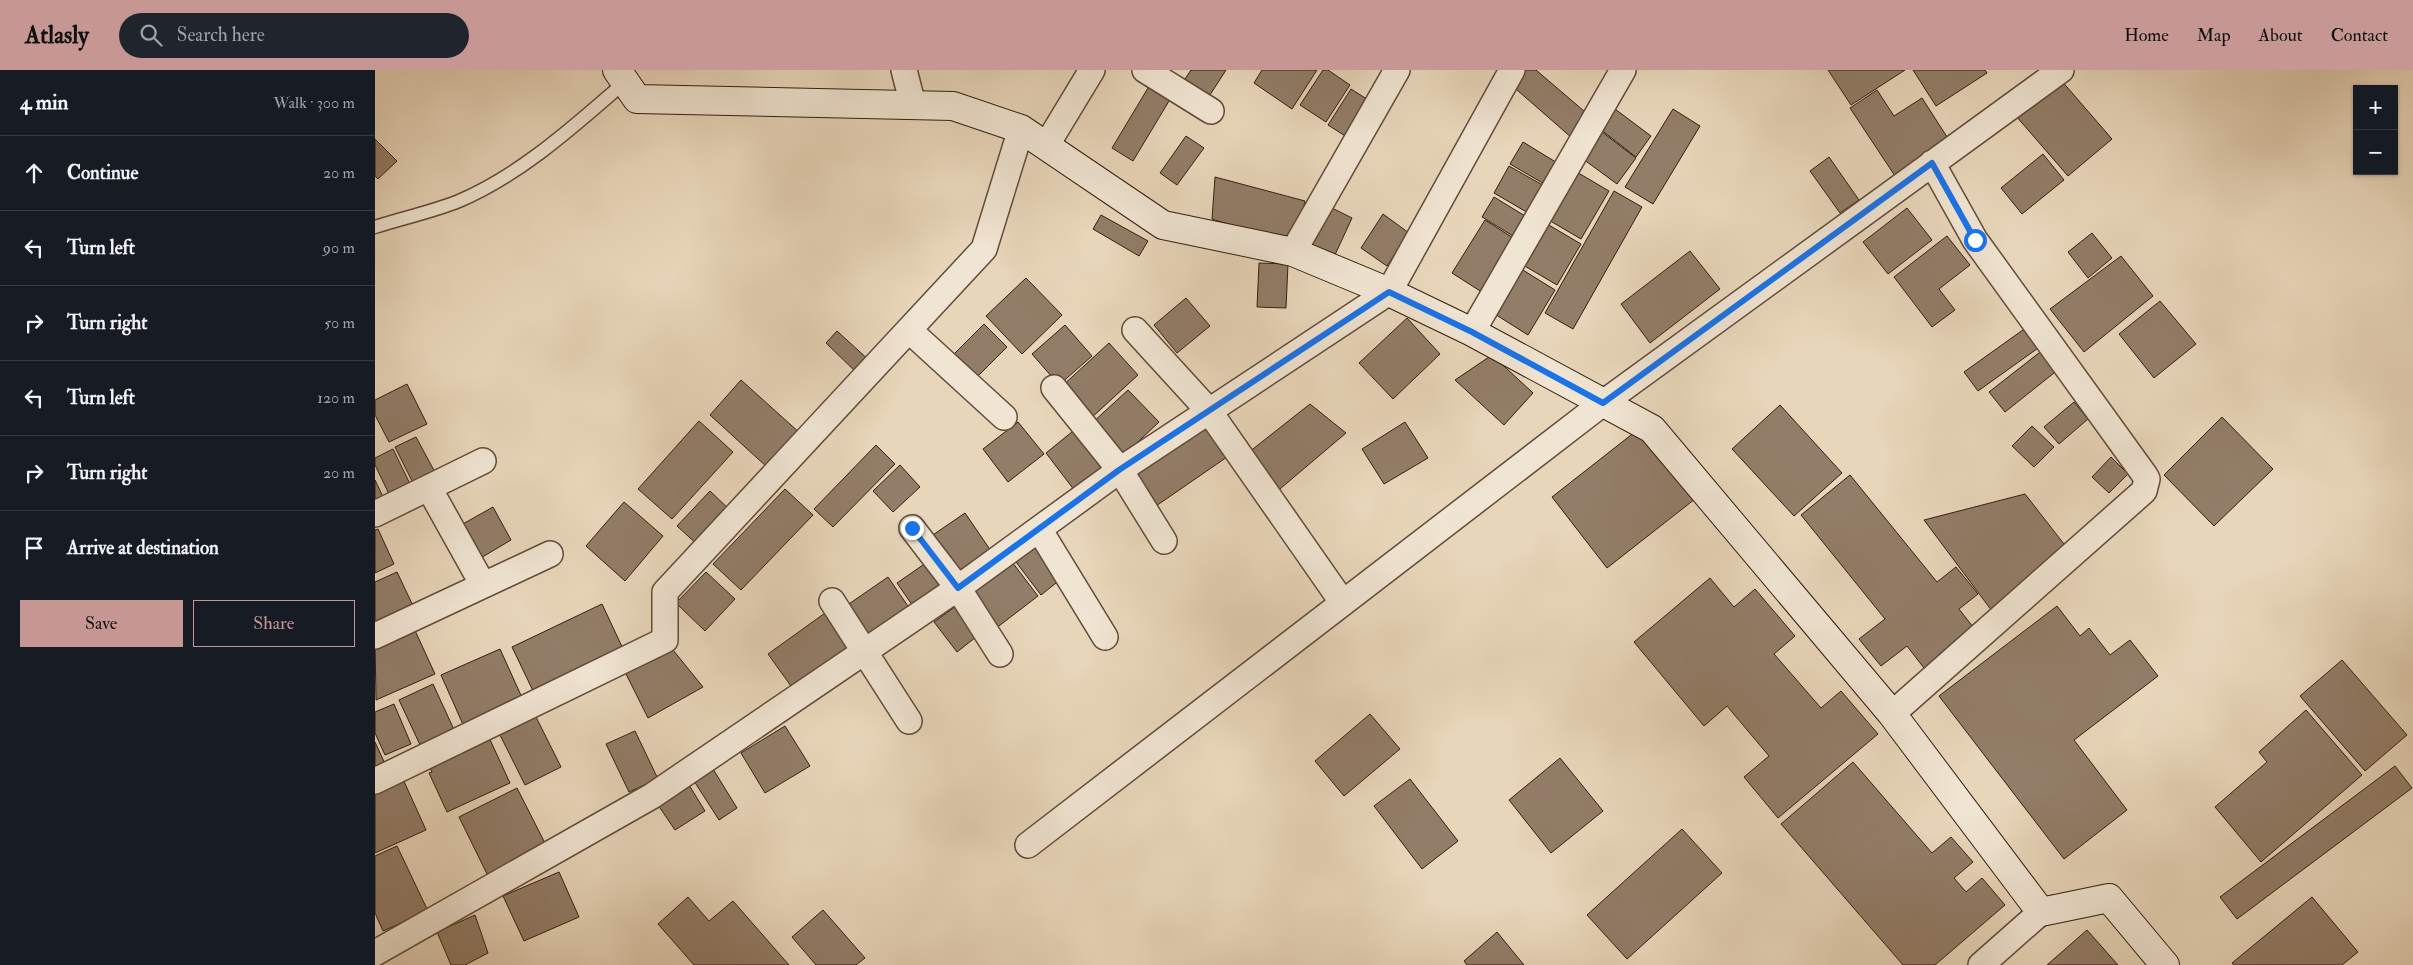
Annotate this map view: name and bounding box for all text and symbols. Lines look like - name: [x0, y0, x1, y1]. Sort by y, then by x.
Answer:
- search box: [119, 13, 469, 58]
- text: Atlasly: [25, 20, 89, 51]
- icon: search: [137, 21, 165, 49]
- text: Search here: [177, 23, 265, 47]
- text: Home: [2124, 24, 2169, 47]
- text: Map: [2197, 24, 2231, 47]
- text: About: [2259, 24, 2303, 47]
- text: Contact: [2331, 24, 2388, 47]
- map controls: [2353, 85, 2398, 175]
- button: +: [2353, 85, 2398, 130]
- text: 4 min: [20, 89, 68, 116]
- text: Walk · 300 m: [274, 93, 355, 113]
- button: −: [2353, 130, 2398, 175]
- icon: ahead: [20, 159, 48, 187]
- text: Continue: [67, 161, 138, 185]
- text: 20 m: [323, 163, 355, 183]
- route start: [1964, 229, 1987, 252]
- icon: left: [20, 234, 48, 262]
- text: Turn left: [67, 236, 135, 260]
- text: 90 m: [323, 238, 355, 258]
- icon: right: [20, 309, 48, 337]
- text: Turn right: [67, 311, 147, 335]
- text: 50 m: [324, 313, 355, 333]
- icon: left: [20, 384, 48, 412]
- text: Turn left: [67, 386, 135, 410]
- text: 120 m: [317, 388, 355, 408]
- icon: right: [20, 459, 48, 487]
- text: Turn right: [67, 461, 147, 485]
- text: 20 m: [323, 463, 355, 483]
- route end: [901, 517, 924, 540]
- icon: arrive: [20, 534, 48, 562]
- text: Arrive at destination: [67, 536, 219, 560]
- button: Save: [20, 600, 183, 647]
- button: Share: [193, 600, 355, 647]

